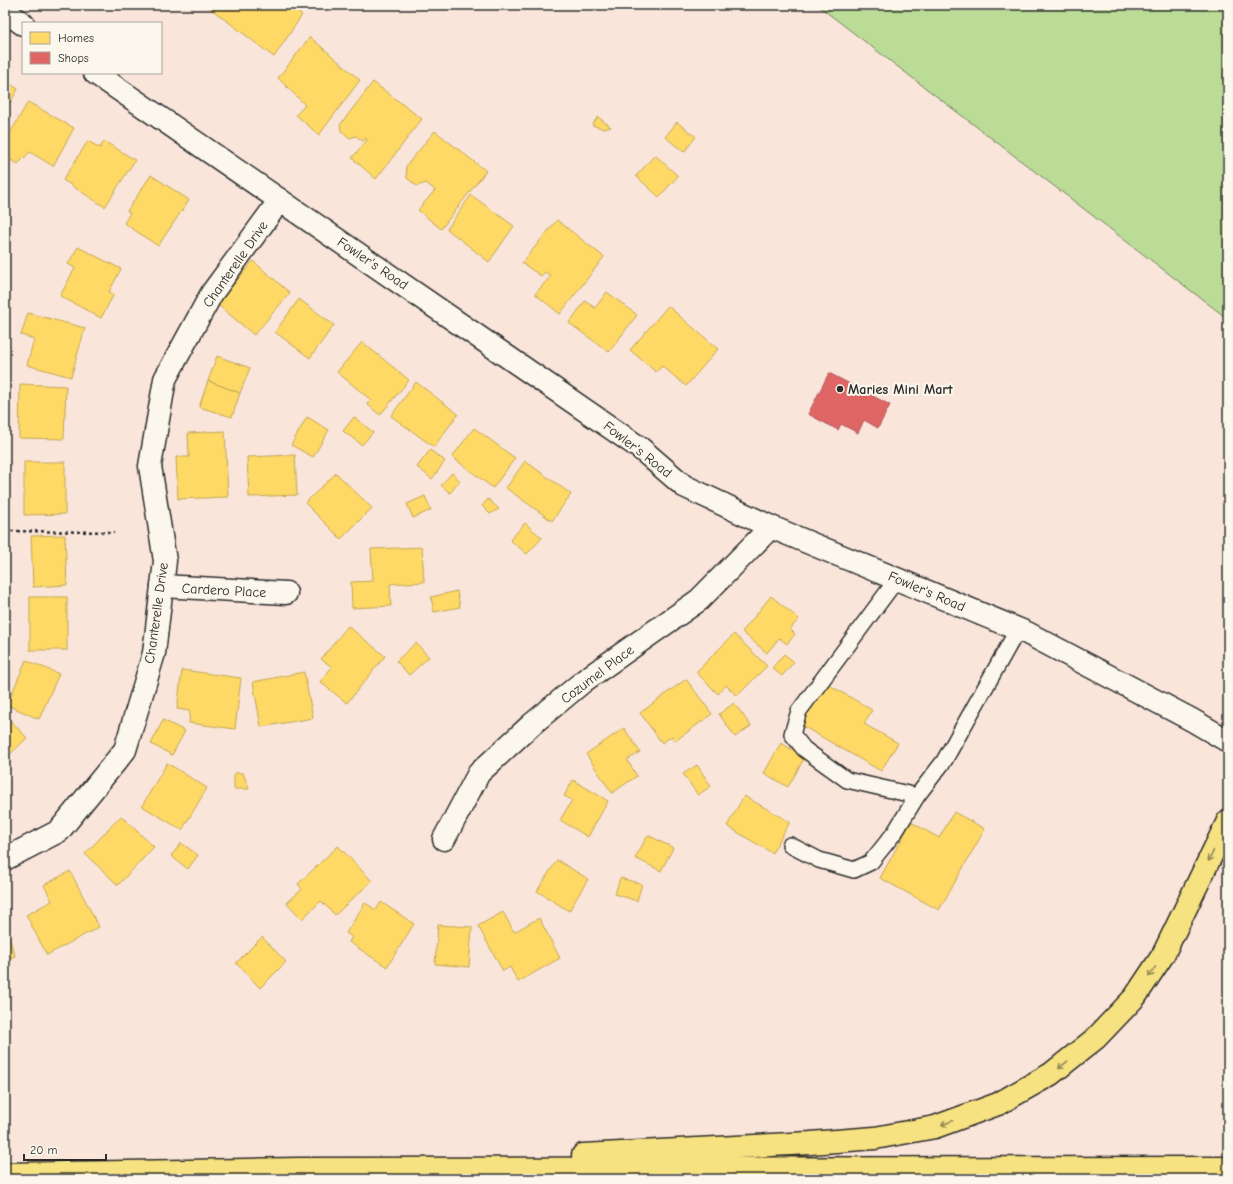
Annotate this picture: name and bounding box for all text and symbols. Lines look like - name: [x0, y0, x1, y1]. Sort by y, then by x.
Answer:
- legend: [22, 22, 162, 74]
- text: Homes: [58, 31, 94, 45]
- text: Shops: [58, 51, 89, 65]
- street label: Chanterelle Drive: [199, 218, 272, 311]
- street label: Fowler's Road: [334, 233, 411, 293]
- place label: Maries Mini Mart: [848, 381, 953, 398]
- marker: Maries Mini Mart: [835, 384, 845, 394]
- street label: Fowler's Road: [600, 417, 675, 481]
- street label: Chanterelle Drive: [141, 561, 172, 665]
- street label: Fowler's Road: [886, 568, 968, 615]
- street label: Cardero Place: [181, 580, 267, 601]
- street label: Cozumel Place: [557, 641, 637, 707]
- one-way arrow: [1207, 850, 1214, 862]
- one-way arrow: [1148, 966, 1156, 977]
- one-way arrow: [1057, 1061, 1068, 1070]
- one-way arrow: [941, 1119, 953, 1127]
- scale bar: [24, 1136, 106, 1162]
- text: 20 m: [30, 1143, 58, 1157]

